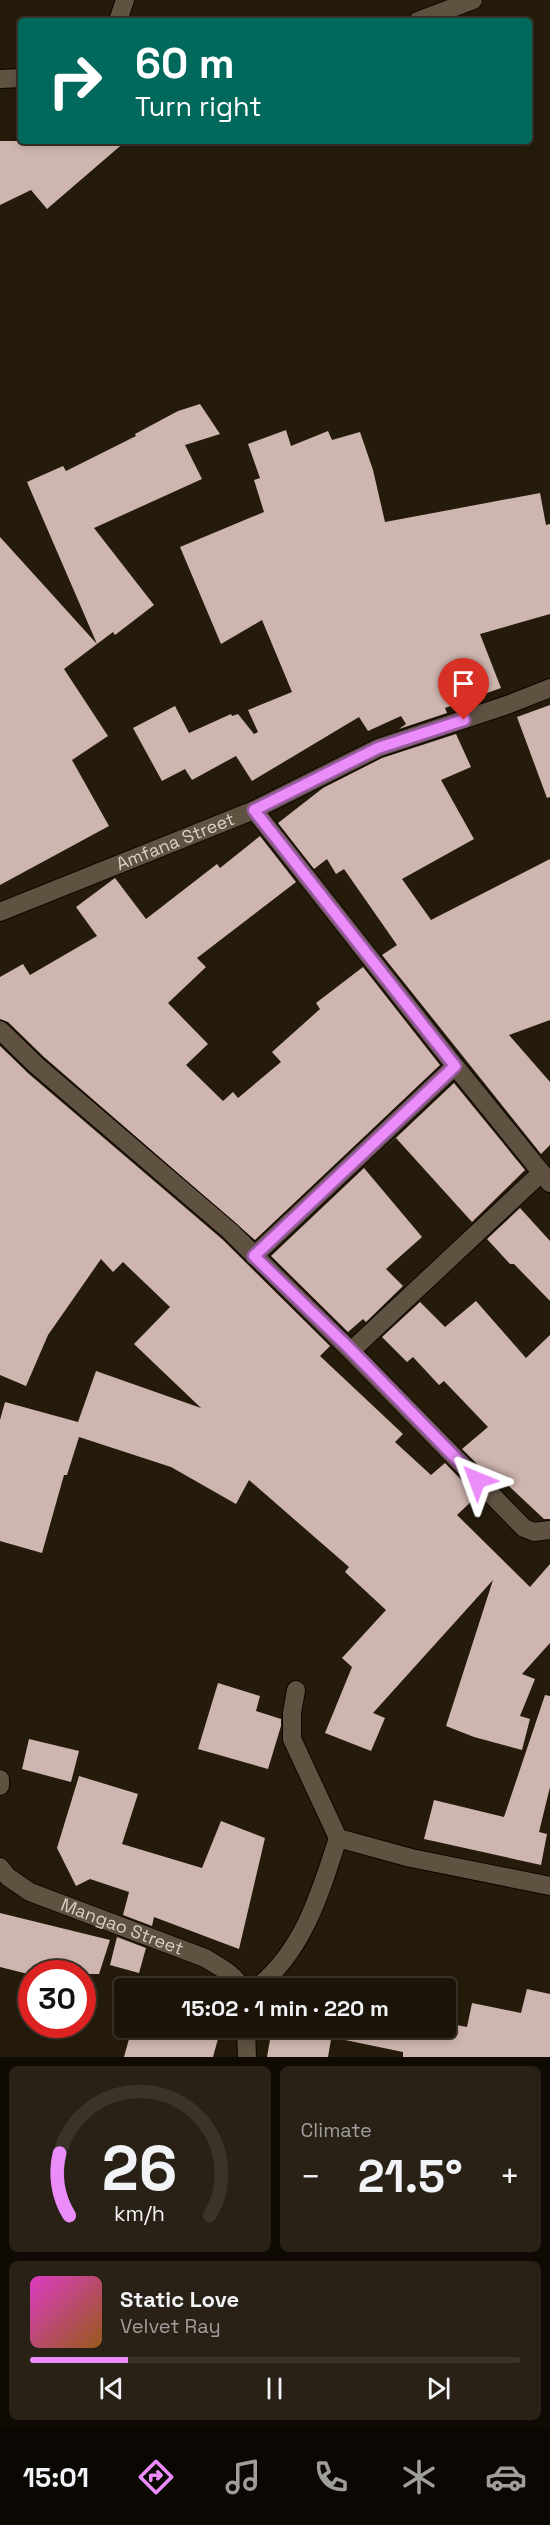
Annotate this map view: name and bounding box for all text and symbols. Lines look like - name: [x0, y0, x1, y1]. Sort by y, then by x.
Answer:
- text: 60 m: [135, 37, 235, 90]
- icon: right: [36, 42, 114, 120]
- text: Turn right: [135, 89, 262, 124]
- pin: [438, 658, 489, 720]
- icon: arrive: [447, 667, 480, 700]
- street label: Amfana Street: [113, 807, 238, 875]
- position arrow: [445, 1448, 509, 1512]
- street label: Mangao Street: [58, 1893, 187, 1960]
- speed limit sign: 30: [18, 1960, 96, 2038]
- text: 15:02 · 1 min · 220 m: [181, 1994, 389, 2022]
- text: Climate: [301, 2117, 372, 2143]
- text: 26: [102, 2129, 178, 2208]
- text: 21.5°: [358, 2148, 463, 2205]
- text: −: [301, 2156, 321, 2198]
- text: +: [500, 2156, 520, 2198]
- text: km/h: [114, 2200, 165, 2227]
- text: Static Love: [120, 2285, 239, 2313]
- text: Velvet Ray: [120, 2313, 221, 2339]
- icon: previous: [95, 2372, 128, 2405]
- icon: pause: [258, 2372, 291, 2405]
- icon: next: [422, 2372, 455, 2405]
- icon: directions: [135, 2456, 177, 2498]
- icon: music: [222, 2456, 264, 2498]
- icon: phone: [310, 2456, 352, 2498]
- icon: climate: [398, 2456, 440, 2498]
- icon: car: [485, 2456, 527, 2498]
- text: 15:01: [23, 2460, 89, 2495]

